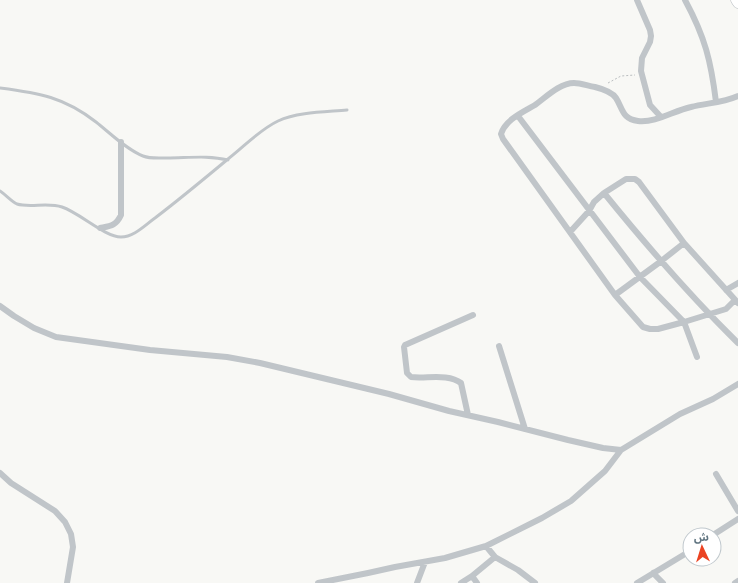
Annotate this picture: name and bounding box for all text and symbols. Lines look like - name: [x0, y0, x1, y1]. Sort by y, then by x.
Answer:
- north arrow: [682, 527, 722, 567]
- text: ش: [693, 531, 709, 545]

